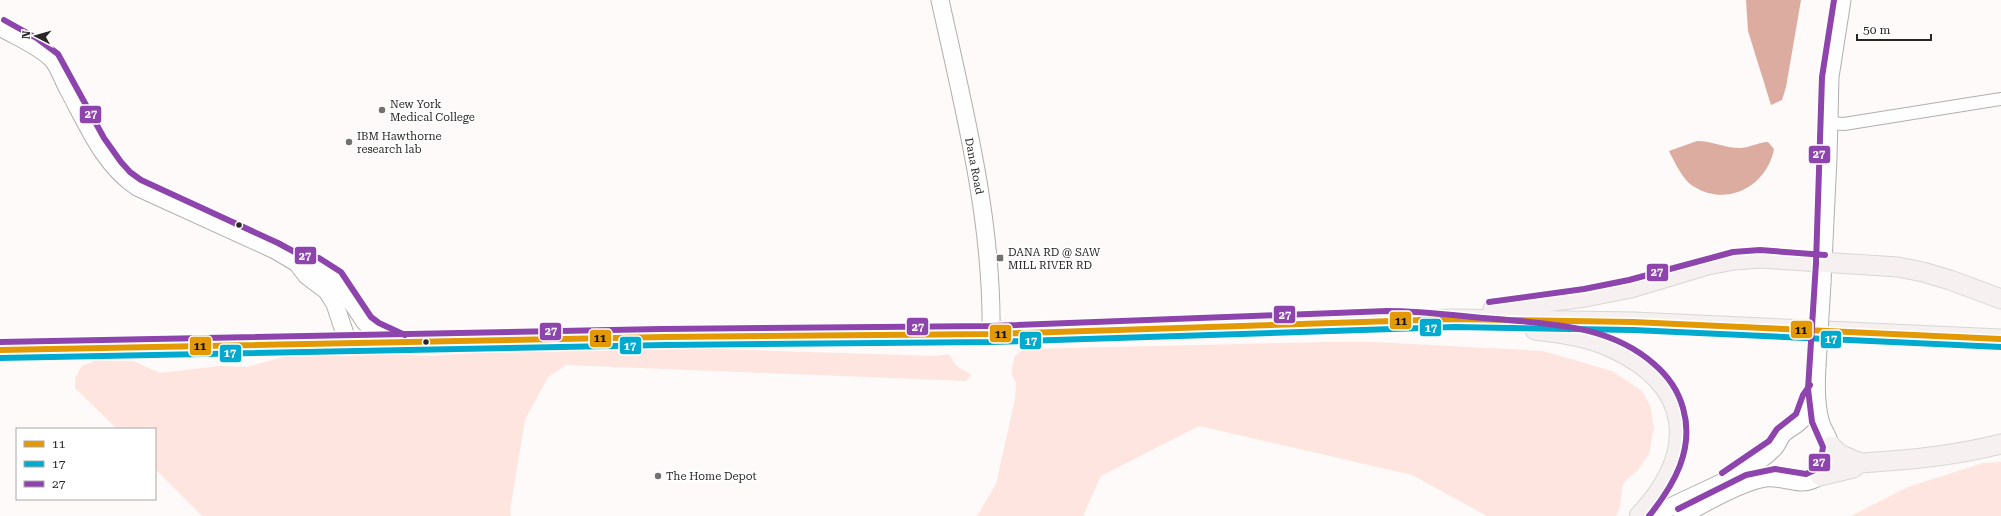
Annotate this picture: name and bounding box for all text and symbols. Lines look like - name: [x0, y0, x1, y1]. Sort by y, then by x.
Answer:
- north arrow: [16, 16, 56, 56]
- scale bar: [1857, 16, 1931, 42]
- text: 50 m: [1863, 23, 1890, 37]
- text: N: [20, 30, 34, 40]
- place label: New York Medical College: [390, 98, 475, 124]
- line badge: 27: [79, 105, 102, 124]
- marker: New York Medical College: [377, 105, 387, 115]
- text: 27: [85, 108, 97, 121]
- place label: IBM Hawthorne research lab: [357, 130, 442, 156]
- marker: IBM Hawthorne research lab: [344, 137, 354, 147]
- street label: Dana Road: [962, 137, 986, 195]
- line badge: 27: [1808, 145, 1831, 164]
- text: 27: [1813, 148, 1825, 161]
- unlabelled marker: [234, 220, 244, 230]
- line badge: 27: [294, 246, 317, 265]
- place label: DANA RD @ SAW MILL RIVER RD: [1008, 246, 1101, 272]
- text: 27: [299, 250, 311, 263]
- marker: DANA RD @ SAW MILL RIVER RD: [995, 253, 1005, 263]
- line badge: 27: [1646, 263, 1669, 282]
- text: 27: [1651, 266, 1663, 279]
- line badge: 27: [1273, 305, 1296, 324]
- text: 27: [1279, 309, 1291, 322]
- line badge: 11: [1389, 311, 1412, 330]
- text: 11: [1395, 315, 1407, 328]
- line badge: 27: [906, 317, 929, 336]
- line badge: 17: [1419, 318, 1442, 337]
- line badge: 11: [1790, 320, 1813, 339]
- text: 27: [912, 321, 924, 334]
- line badge: 27: [539, 322, 562, 341]
- text: 17: [1425, 322, 1437, 335]
- line badge: 11: [989, 324, 1012, 343]
- text: 11: [1795, 324, 1807, 337]
- text: 27: [545, 325, 557, 338]
- text: 11: [995, 328, 1007, 341]
- line badge: 11: [589, 329, 612, 348]
- line badge: 17: [1820, 330, 1842, 349]
- line badge: 17: [1019, 331, 1042, 350]
- text: 11: [594, 332, 606, 345]
- text: 17: [1825, 333, 1837, 346]
- text: 17: [1025, 335, 1037, 348]
- line badge: 11: [189, 336, 212, 356]
- line badge: 17: [619, 336, 642, 355]
- unlabelled marker: [421, 337, 431, 347]
- text: 11: [194, 340, 206, 353]
- text: 17: [624, 340, 636, 353]
- line badge: 17: [219, 344, 242, 363]
- text: 17: [224, 347, 236, 360]
- legend: [16, 428, 156, 500]
- text: 11: [52, 437, 66, 451]
- line badge: 27: [1808, 453, 1831, 472]
- text: 27: [1813, 456, 1825, 469]
- text: 17: [52, 457, 66, 471]
- place label: The Home Depot: [666, 470, 757, 483]
- marker: The Home Depot: [653, 471, 663, 481]
- text: 27: [52, 477, 66, 491]

